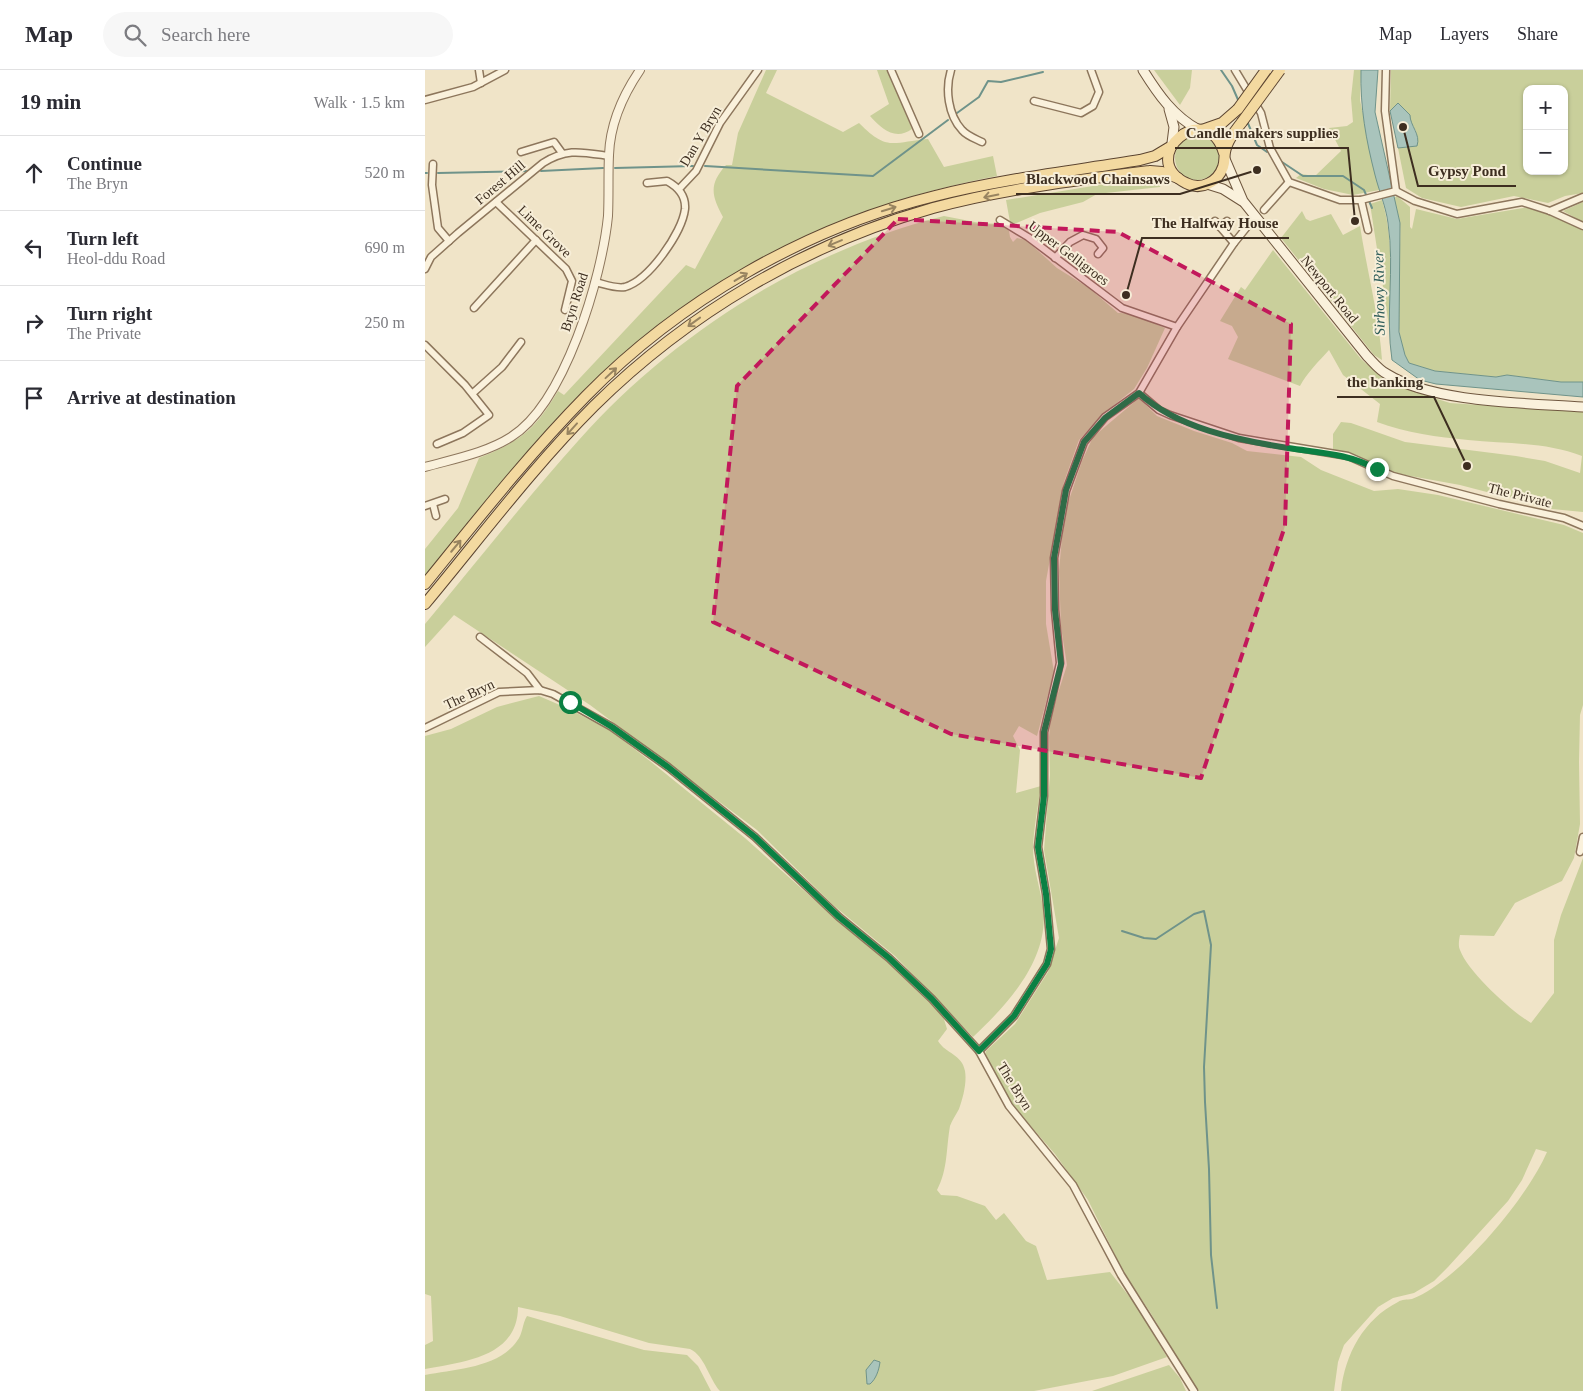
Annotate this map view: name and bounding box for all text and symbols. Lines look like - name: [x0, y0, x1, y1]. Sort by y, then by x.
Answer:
- search box: [103, 12, 453, 57]
- text: Map: [25, 21, 73, 47]
- icon: search: [121, 21, 149, 49]
- text: Search here: [161, 24, 250, 45]
- text: Map: [1379, 24, 1412, 44]
- text: Layers: [1440, 24, 1489, 44]
- text: Share: [1517, 24, 1558, 44]
- map controls: [1523, 85, 1568, 175]
- button: +: [1523, 85, 1568, 130]
- text: 19 min: [20, 90, 81, 114]
- text: Walk · 1.5 km: [314, 94, 405, 111]
- street label: Dan Y Bryn: [677, 104, 724, 169]
- callout: Candle makers supplies: [1175, 118, 1348, 148]
- text: Candle makers supplies: [1186, 125, 1338, 141]
- button: −: [1523, 130, 1568, 175]
- text: Continue: [67, 153, 142, 174]
- callout: Gypsy Pond: [1418, 156, 1516, 186]
- street label: Forest Hill: [472, 157, 528, 208]
- icon: ahead: [20, 159, 48, 187]
- text: Gypsy Pond: [1428, 163, 1507, 179]
- text: 520 m: [365, 164, 405, 181]
- callout: Blackwood Chainsaws: [1016, 164, 1180, 194]
- text: Blackwood Chainsaws: [1026, 171, 1170, 187]
- text: The Bryn: [67, 175, 128, 192]
- one-way arrow: [983, 191, 999, 201]
- street label: Lime Grove: [515, 202, 574, 260]
- one-way arrow: [880, 204, 896, 214]
- callout: The Halfway House: [1142, 208, 1289, 238]
- text: The Halfway House: [1152, 215, 1279, 231]
- street label: Upper Gelligroes: [1026, 218, 1112, 289]
- text: Turn left: [67, 228, 139, 249]
- icon: left: [20, 234, 48, 262]
- text: 690 m: [365, 239, 405, 256]
- one-way arrow: [828, 239, 843, 248]
- text: Heol-ddu Road: [67, 250, 165, 267]
- water label: Sirhowy River: [1370, 250, 1388, 336]
- street label: Newport Road: [1298, 253, 1361, 326]
- street label: Bryn Road: [558, 271, 591, 334]
- one-way arrow: [734, 271, 748, 281]
- text: Turn right: [67, 303, 152, 324]
- icon: right: [20, 309, 48, 337]
- text: 250 m: [365, 314, 405, 331]
- one-way arrow: [687, 317, 701, 327]
- text: The Private: [67, 325, 141, 342]
- one-way arrow: [604, 367, 617, 379]
- callout: the banking: [1337, 367, 1434, 397]
- text: the banking: [1347, 374, 1424, 390]
- icon: arrive: [20, 384, 48, 412]
- text: Arrive at destination: [67, 387, 236, 408]
- one-way arrow: [567, 423, 578, 436]
- route end: [1366, 458, 1389, 481]
- street label: The Private: [1487, 480, 1553, 511]
- one-way arrow: [450, 540, 461, 553]
- street label: The Bryn: [442, 676, 497, 713]
- route start: [559, 691, 582, 714]
- street label: The Bryn: [994, 1060, 1035, 1113]

